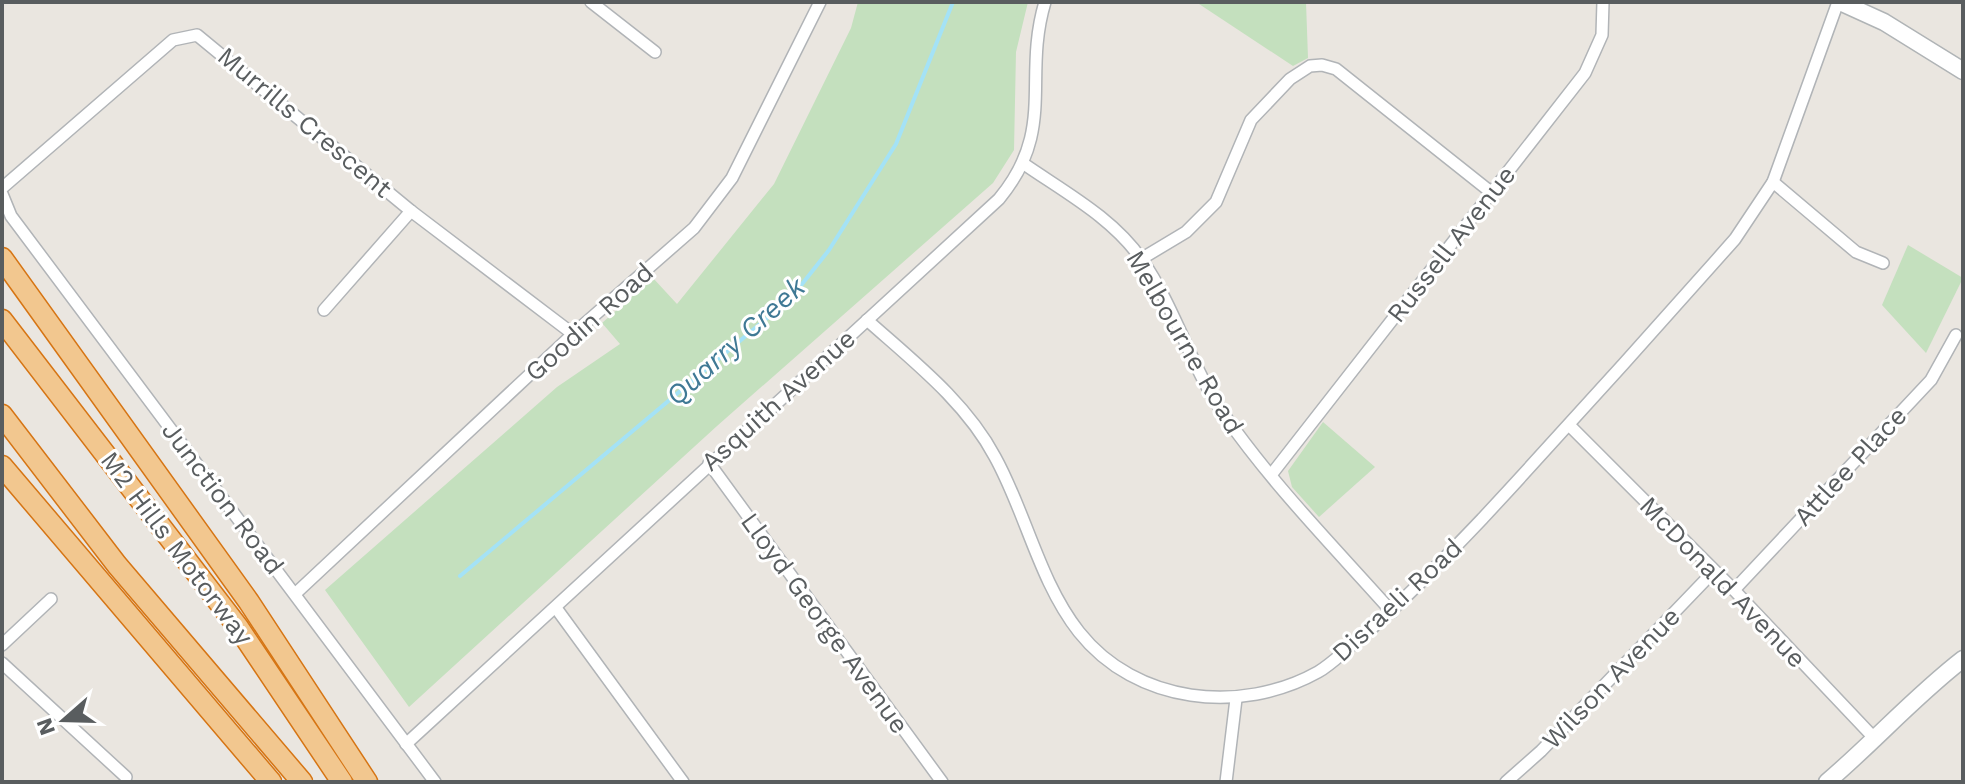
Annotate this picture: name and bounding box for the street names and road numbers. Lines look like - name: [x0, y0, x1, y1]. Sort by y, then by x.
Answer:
- street label: Murrills Crescent: [212, 41, 398, 204]
- street label: Russell Avenue: [1381, 160, 1521, 328]
- street label: Melbourne Road: [1120, 245, 1250, 439]
- street label: Goodin Road: [519, 257, 659, 387]
- street label: Asquith Avenue: [695, 323, 861, 477]
- street label: Attlee Place: [1787, 400, 1913, 532]
- street label: Junction Road: [156, 416, 290, 580]
- street label: M2 Hills Motorway: [95, 446, 260, 651]
- street label: McDonald Avenue: [1634, 490, 1812, 674]
- street label: Lloyd George Avenue: [735, 507, 915, 739]
- street label: Disraeli Road: [1326, 532, 1468, 668]
- street label: Wilson Avenue: [1536, 601, 1686, 755]

